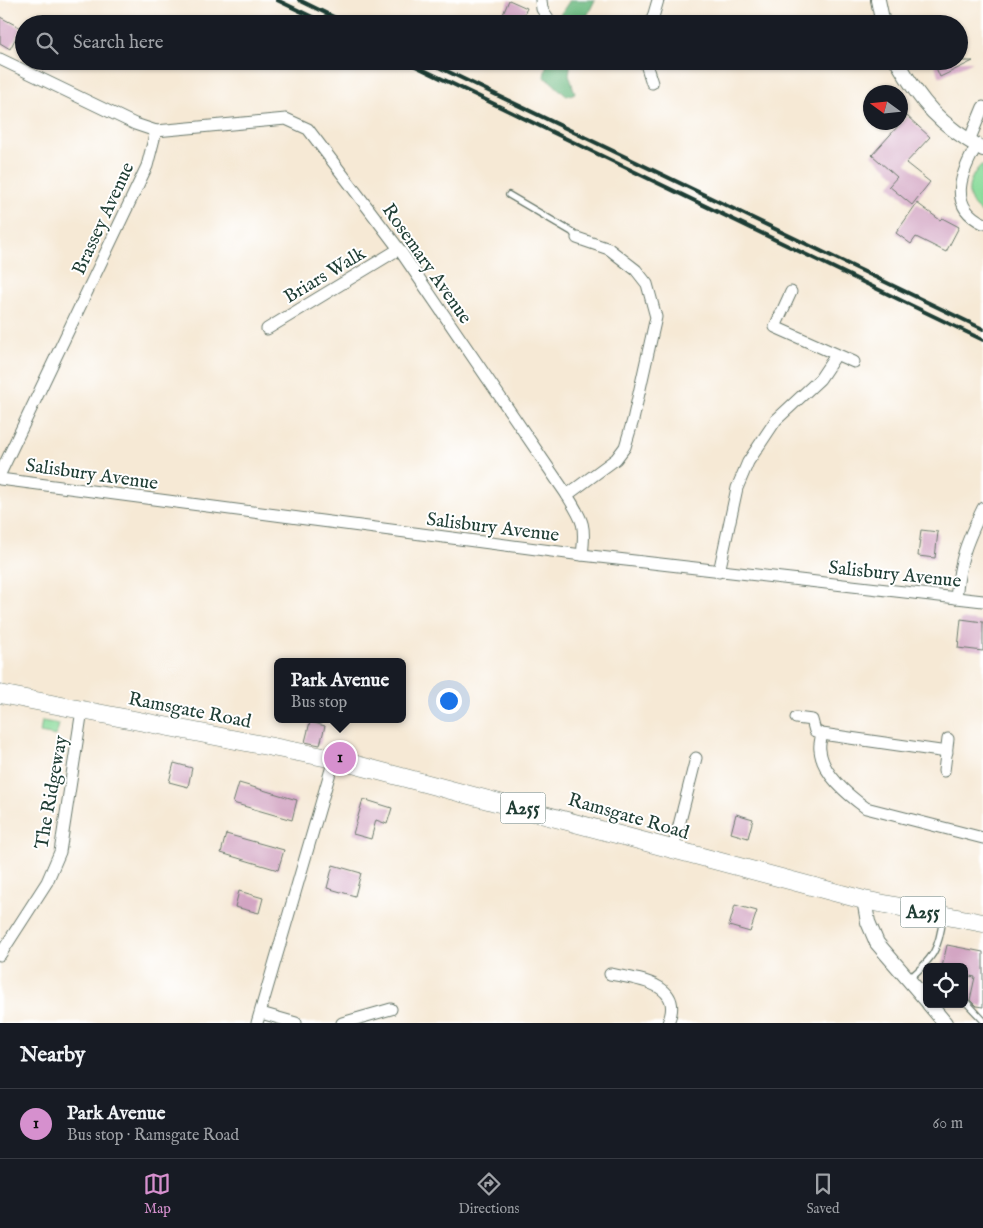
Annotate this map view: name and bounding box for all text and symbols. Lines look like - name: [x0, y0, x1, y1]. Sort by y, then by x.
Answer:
- search box: [15, 15, 968, 70]
- icon: search: [33, 29, 61, 57]
- text: Search here: [73, 31, 164, 55]
- north arrow: [863, 85, 908, 130]
- street label: Brassey Avenue: [67, 159, 140, 279]
- street label: Rosemary Avenue: [376, 199, 477, 329]
- street label: Briars Walk: [280, 242, 371, 309]
- street label: Salisbury Avenue: [24, 454, 160, 496]
- street label: Salisbury Avenue: [425, 508, 561, 548]
- street label: Salisbury Avenue: [827, 556, 963, 594]
- popup: [274, 658, 406, 723]
- text: Park Avenue: [291, 669, 389, 693]
- street label: Ramsgate Road: [126, 687, 254, 735]
- your location: [436, 688, 462, 714]
- text: Bus stop: [291, 693, 347, 713]
- street label: The Ridgeway: [30, 733, 74, 851]
- pin: 1: [324, 739, 356, 777]
- street label: Ramsgate Road: [565, 788, 693, 846]
- road number: A255: [500, 792, 546, 824]
- road number: A255: [900, 896, 946, 928]
- map controls: [923, 963, 968, 1008]
- button: locate: [923, 963, 968, 1008]
- text: Nearby: [20, 1042, 85, 1069]
- text: Park Avenue: [67, 1102, 165, 1126]
- text: 1: [33, 1114, 39, 1134]
- text: 60 m: [933, 1114, 963, 1134]
- text: Bus stop · Ramsgate Road: [67, 1126, 239, 1146]
- tab: Map: [143, 1170, 171, 1218]
- tab: Directions: [458, 1170, 519, 1218]
- tab: Saved: [806, 1170, 839, 1218]

